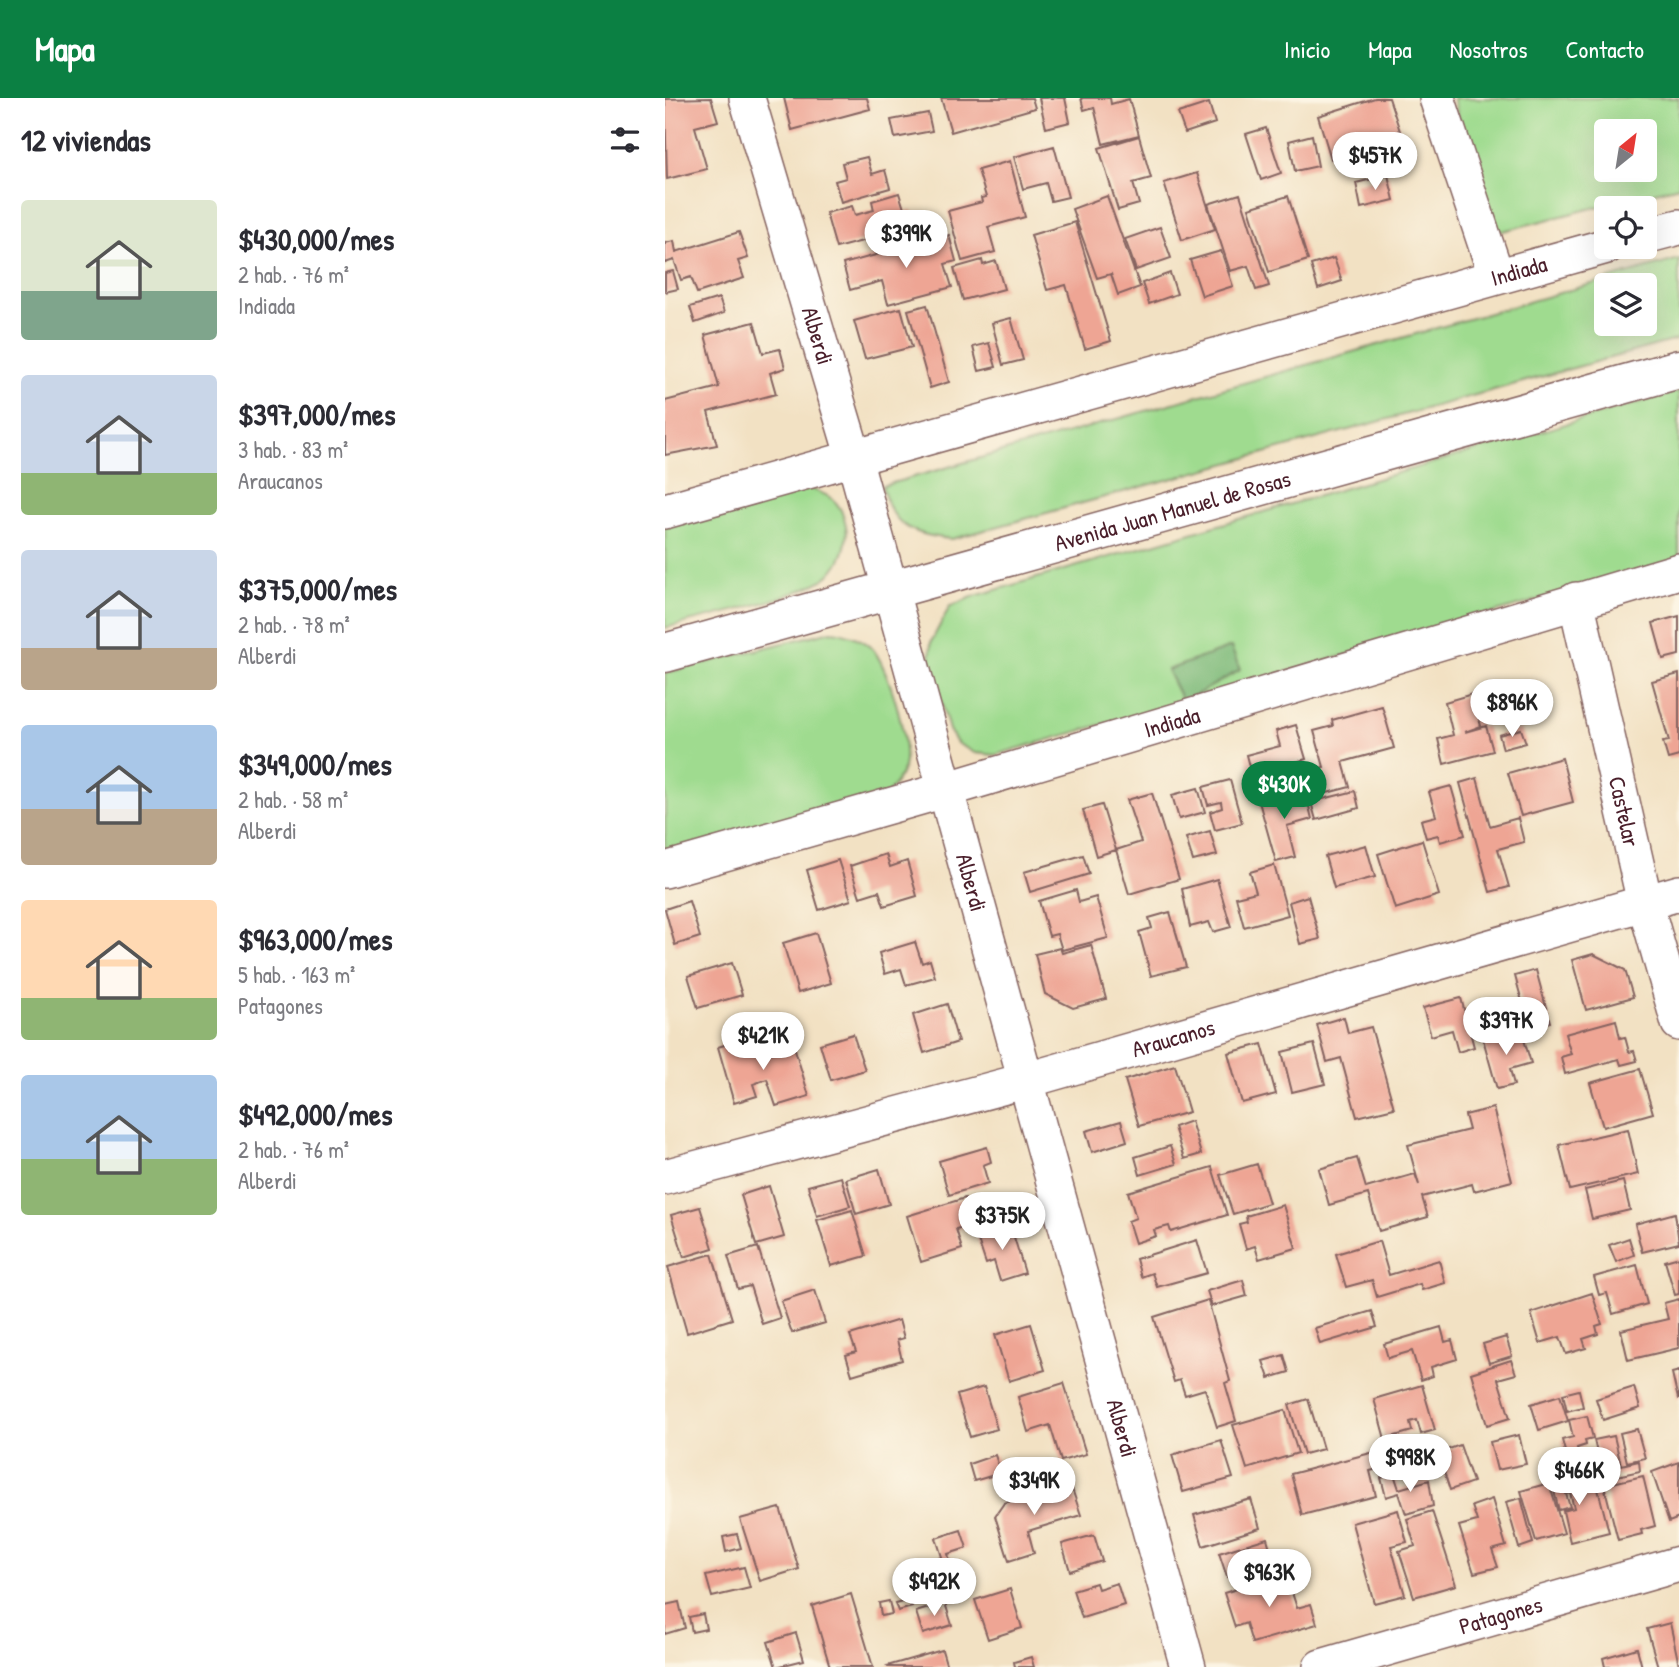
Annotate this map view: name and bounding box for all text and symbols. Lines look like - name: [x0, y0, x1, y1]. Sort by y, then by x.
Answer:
- text: Mapa: [35, 27, 95, 71]
- text: Inicio: [1284, 33, 1330, 65]
- text: Mapa: [1368, 33, 1412, 65]
- text: Nosotros: [1450, 33, 1527, 65]
- text: Contacto: [1565, 33, 1644, 65]
- north arrow: [1594, 119, 1657, 182]
- map controls: [1594, 119, 1657, 336]
- text: 12 viviendas: [21, 120, 151, 160]
- icon: filters: [606, 121, 644, 159]
- pin: $457K: [1326, 132, 1424, 192]
- text: $457K: [1348, 139, 1402, 170]
- button: locate: [1594, 196, 1657, 259]
- pin: $399K: [857, 211, 955, 270]
- text: $399K: [881, 217, 931, 248]
- text: $430,000/mes: [238, 219, 394, 259]
- icon: home: [77, 228, 161, 312]
- street label: Indiada: [1487, 248, 1550, 293]
- text: 2 hab. · 76 m²: [238, 259, 349, 290]
- button: layers: [1594, 273, 1657, 336]
- text: Indiada: [238, 290, 295, 321]
- street label: Alberdi: [795, 303, 841, 368]
- text: $397,000/mes: [238, 394, 395, 434]
- icon: home: [77, 403, 161, 487]
- text: 3 hab. · 83 m²: [238, 434, 348, 465]
- street label: Avenida Juan Manuel de Rosas: [1051, 463, 1294, 558]
- text: Araucanos: [238, 465, 323, 496]
- text: $375,000/mes: [238, 569, 397, 609]
- icon: home: [77, 578, 161, 662]
- text: 2 hab. · 78 m²: [238, 609, 350, 640]
- text: Alberdi: [238, 640, 297, 671]
- pin: $896K: [1463, 680, 1561, 739]
- text: $896K: [1486, 686, 1538, 717]
- street label: Indiada: [1140, 699, 1204, 745]
- text: $349,000/mes: [238, 744, 392, 784]
- icon: home: [77, 753, 161, 837]
- pin: $430K: [1235, 762, 1333, 821]
- text: $430K: [1258, 768, 1310, 799]
- street label: Castelar: [1602, 773, 1648, 850]
- text: 2 hab. · 58 m²: [238, 784, 348, 815]
- text: Alberdi: [238, 815, 297, 846]
- street label: Alberdi: [949, 850, 995, 915]
- text: $963,000/mes: [238, 919, 393, 959]
- icon: home: [77, 928, 161, 1012]
- text: 5 hab. · 163 m²: [238, 959, 355, 990]
- text: Patagones: [238, 990, 323, 1021]
- pin: $397K: [1457, 998, 1555, 1057]
- text: $397K: [1479, 1004, 1533, 1035]
- street label: Araucanos: [1128, 1011, 1218, 1064]
- pin: $421K: [714, 1012, 812, 1072]
- text: $421K: [737, 1019, 789, 1050]
- text: $492,000/mes: [238, 1094, 392, 1134]
- icon: home: [77, 1103, 161, 1187]
- text: 2 hab. · 76 m²: [238, 1134, 349, 1165]
- text: Alberdi: [238, 1165, 297, 1196]
- pin: $375K: [953, 1192, 1051, 1252]
- text: $375K: [974, 1199, 1030, 1230]
- street label: Alberdi: [1100, 1395, 1145, 1461]
- pin: $998K: [1361, 1434, 1459, 1494]
- text: $998K: [1385, 1441, 1435, 1472]
- pin: $466K: [1530, 1448, 1628, 1507]
- text: $466K: [1554, 1454, 1604, 1485]
- pin: $349K: [985, 1458, 1083, 1517]
- text: $349K: [1008, 1464, 1060, 1495]
- pin: $963K: [1220, 1550, 1318, 1609]
- text: $963K: [1243, 1556, 1295, 1587]
- pin: $492K: [885, 1558, 983, 1618]
- text: $492K: [908, 1565, 960, 1596]
- street label: Patagones: [1455, 1588, 1546, 1641]

